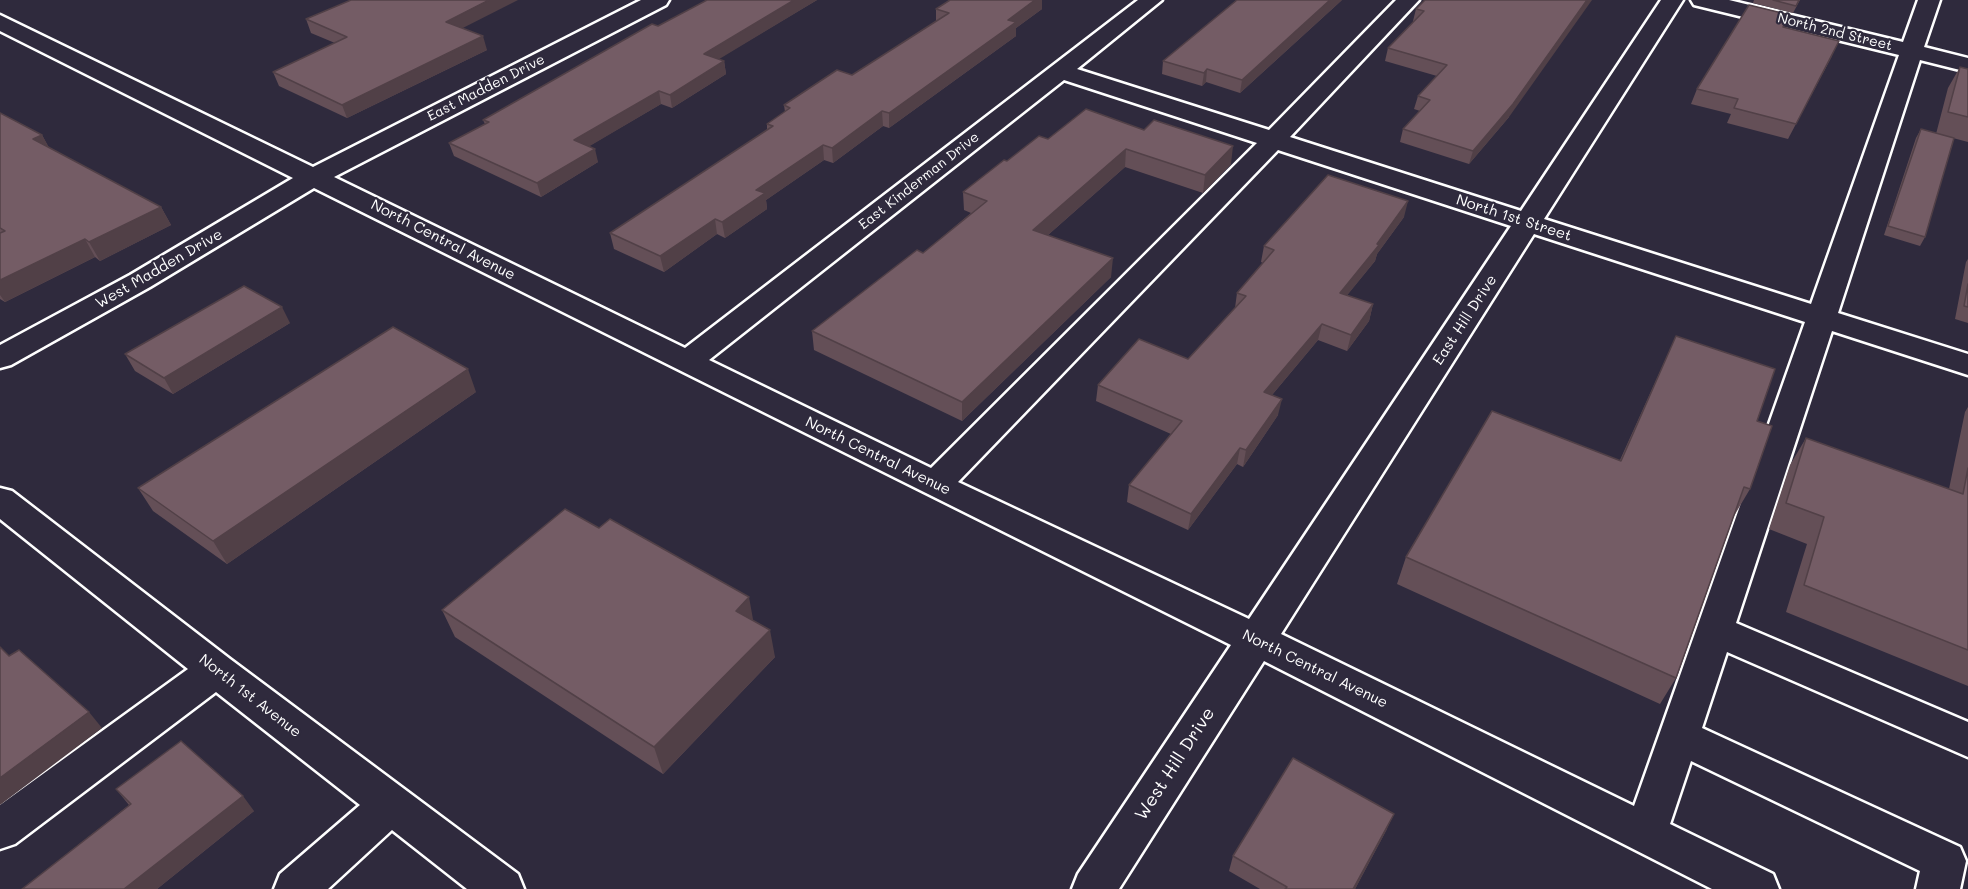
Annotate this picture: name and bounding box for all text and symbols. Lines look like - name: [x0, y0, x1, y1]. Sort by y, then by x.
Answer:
- street label: North 2nd Street: [1776, 10, 1894, 54]
- street label: East Madden Drive: [424, 51, 548, 125]
- street label: East Kinderman Drive: [855, 129, 983, 233]
- street label: North 1st Street: [1454, 191, 1574, 245]
- street label: North Central Avenue: [368, 196, 518, 284]
- street label: West Madden Drive: [92, 225, 226, 313]
- street label: East Hill Drive: [1429, 272, 1501, 368]
- street label: North Central Avenue: [802, 413, 954, 499]
- street label: North Central Avenue: [1239, 626, 1391, 712]
- street label: North 1st Avenue: [195, 651, 305, 741]
- street label: West Hill Drive: [1131, 704, 1219, 824]

